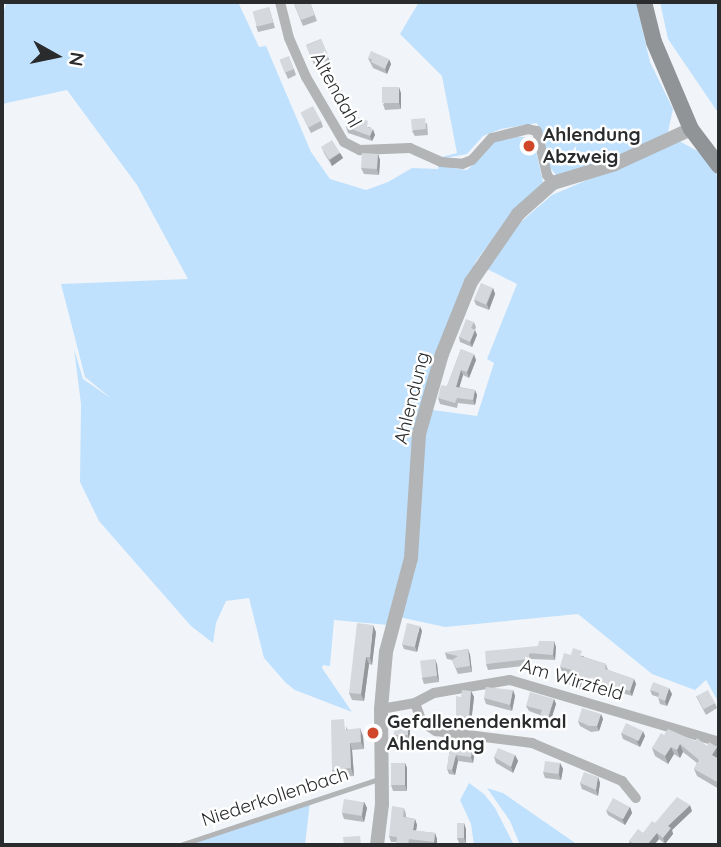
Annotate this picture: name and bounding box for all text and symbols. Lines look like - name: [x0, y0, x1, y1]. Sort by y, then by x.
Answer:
- north arrow: [21, 21, 91, 91]
- street label: Altendahl: [306, 48, 366, 132]
- text: N: [64, 51, 90, 68]
- place label: Ahlendung Abzweig: [543, 124, 641, 168]
- marker: Ahlendung Abzweig: [521, 138, 537, 154]
- street label: Ahlendung: [390, 349, 434, 447]
- street label: Am Wirzfeld: [518, 654, 626, 706]
- place label: Gefallenendenkmal Ahlendung: [387, 711, 567, 755]
- marker: Gefallenendenkmal Ahlendung: [365, 725, 381, 741]
- street label: Niederkollenbach: [199, 762, 351, 832]

